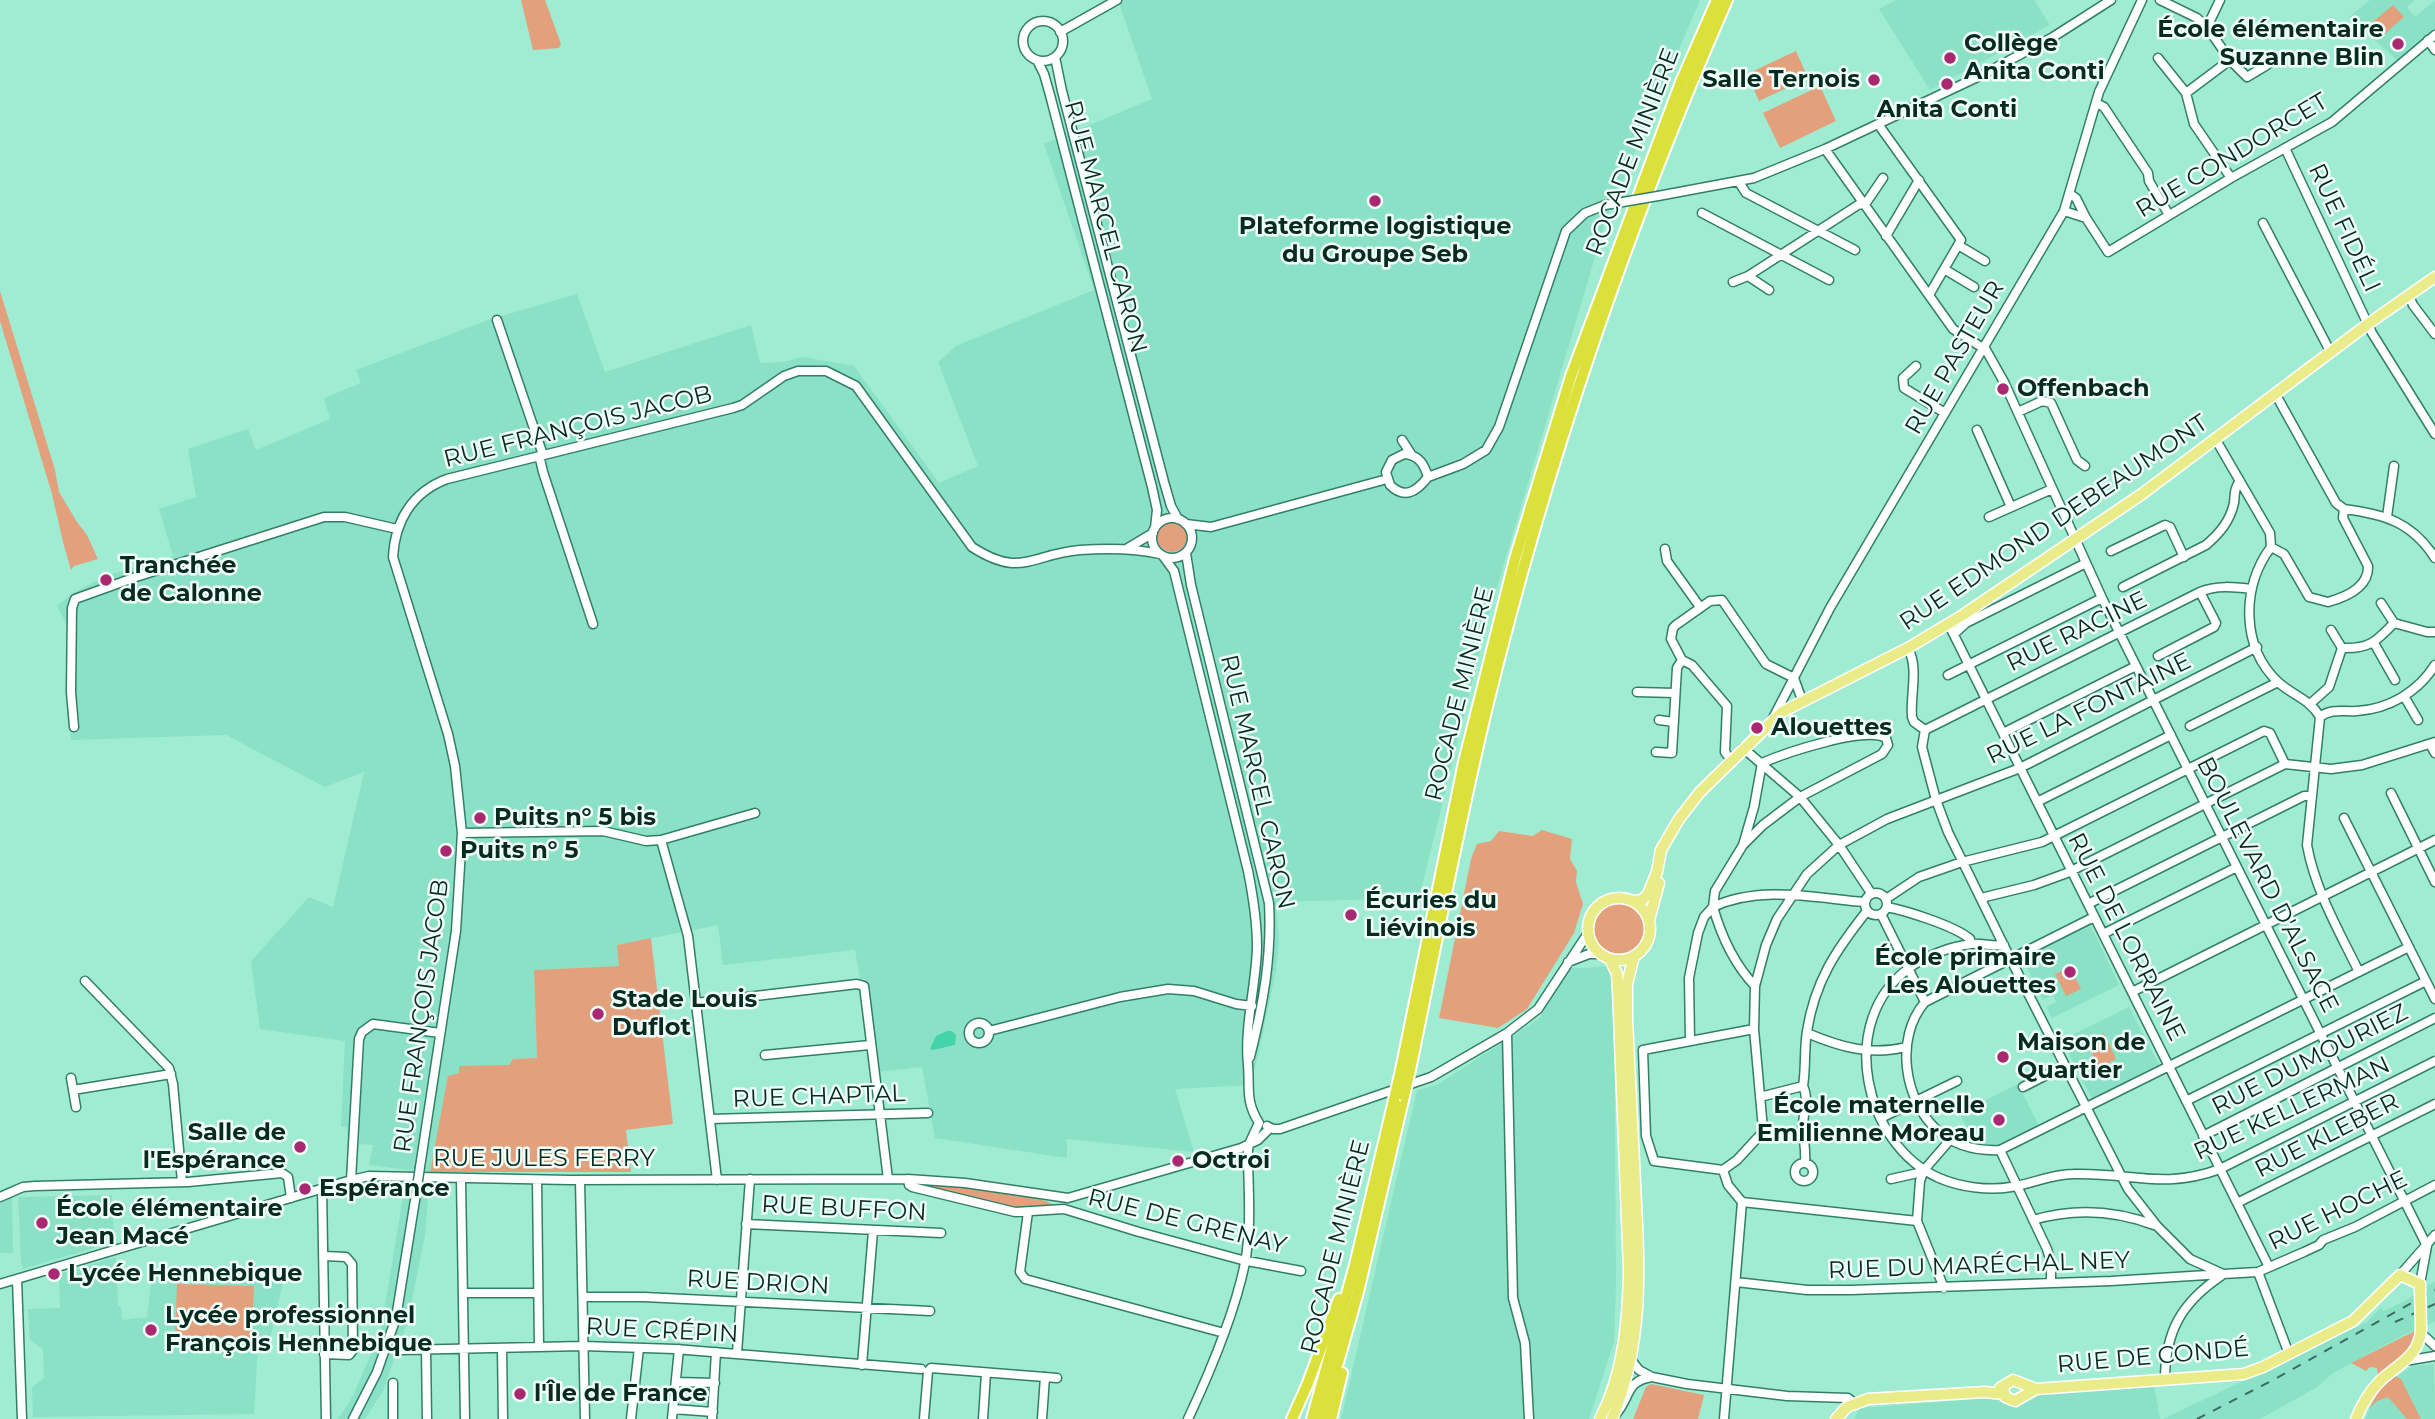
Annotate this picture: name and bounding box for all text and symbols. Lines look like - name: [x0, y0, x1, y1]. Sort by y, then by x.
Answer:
- place label: École élémentaire Suzanne Blin: [2157, 16, 2384, 72]
- place label: Collège Anita Conti: [1964, 30, 2105, 86]
- marker: École élémentaire Suzanne Blin: [2390, 36, 2406, 52]
- street label: ROCADE MINIÈRE: [1580, 44, 1686, 260]
- marker: Collège Anita Conti: [1942, 50, 1958, 66]
- place label: Salle Ternois: [1702, 66, 1860, 94]
- marker: Salle Ternois: [1866, 72, 1882, 88]
- marker: Anita Conti: [1939, 76, 1955, 92]
- street label: RUE CONDORCET: [2131, 87, 2333, 225]
- place label: Anita Conti: [1877, 96, 2017, 124]
- street label: RUE MARCEL CARON: [1057, 97, 1153, 357]
- street label: RUE FIDÉLI: [2302, 159, 2386, 297]
- marker: Plateforme logistique du Groupe Seb: [1367, 193, 1383, 209]
- place label: Plateforme logistique du Groupe Seb: [1239, 213, 1511, 269]
- street label: RUE PASTEUR: [1899, 276, 2011, 440]
- place label: Offenbach: [2017, 375, 2150, 403]
- street label: RUE FRANÇOIS JACOB: [441, 380, 715, 474]
- marker: Offenbach: [1995, 381, 2011, 397]
- street label: RUE EDMOND DEBEAUMONT: [1894, 409, 2214, 637]
- place label: Tranchée de Calonne: [120, 552, 262, 608]
- marker: Tranchée de Calonne: [98, 572, 114, 588]
- street label: ROCADE MINIÈRE: [1419, 584, 1501, 804]
- street label: RUE RACINE: [2002, 586, 2152, 678]
- street label: RUE LA FONTAINE: [1982, 647, 2196, 771]
- street label: RUE MARCEL CARON: [1214, 652, 1300, 912]
- place label: Alouettes: [1771, 714, 1892, 742]
- marker: Alouettes: [1749, 720, 1765, 736]
- street label: BOULEVARD D'ALSACE: [2190, 752, 2344, 1018]
- place label: Puits n° 5 bis: [494, 804, 656, 832]
- marker: Puits n° 5 bis: [472, 810, 488, 826]
- street label: RUE DE LORRAINE: [2061, 828, 2191, 1046]
- place label: Puits n° 5: [460, 837, 579, 865]
- marker: Puits n° 5: [438, 843, 454, 859]
- street label: RUE FRANÇOIS JACOB: [389, 878, 455, 1154]
- place label: Écuries du Liévinois: [1365, 887, 1497, 943]
- marker: Écuries du Liévinois: [1343, 907, 1359, 923]
- place label: École primaire Les Alouettes: [1875, 944, 2056, 1000]
- marker: École primaire Les Alouettes: [2062, 964, 2078, 980]
- place label: Stade Louis Duflot: [612, 986, 757, 1042]
- street label: RUE DUMOURIEZ: [2207, 998, 2413, 1122]
- marker: Stade Louis Duflot: [590, 1006, 606, 1022]
- place label: Maison de Quartier: [2017, 1029, 2146, 1085]
- marker: Maison de Quartier: [1995, 1049, 2011, 1065]
- street label: RUE KELLERMAN: [2189, 1051, 2395, 1167]
- street label: RUE CHAPTAL: [732, 1080, 906, 1114]
- street label: RUE KLEBER: [2250, 1087, 2404, 1185]
- place label: École maternelle Emilienne Moreau: [1757, 1092, 1985, 1148]
- marker: École maternelle Emilienne Moreau: [1991, 1112, 2007, 1128]
- place label: Salle de l'Espérance: [143, 1119, 286, 1175]
- street label: ROCADE MINIÈRE: [1295, 1137, 1377, 1357]
- marker: Salle de l'Espérance: [292, 1139, 308, 1155]
- street label: RUE JULES FERRY: [433, 1145, 655, 1173]
- place label: Octroi: [1192, 1147, 1270, 1175]
- marker: Octroi: [1170, 1153, 1186, 1169]
- street label: RUE HOCHE: [2264, 1165, 2412, 1257]
- place label: Espérance: [319, 1175, 450, 1203]
- marker: Espérance: [297, 1181, 313, 1197]
- street label: RUE DE GRENAY: [1085, 1183, 1289, 1261]
- street label: RUE BUFFON: [761, 1190, 927, 1228]
- place label: École élémentaire Jean Macé: [56, 1195, 283, 1251]
- marker: École élémentaire Jean Macé: [34, 1215, 50, 1231]
- street label: RUE DU MARÉCHAL NEY: [1828, 1246, 2130, 1286]
- place label: Lycée Hennebique: [68, 1260, 303, 1288]
- street label: RUE DRION: [686, 1265, 830, 1301]
- marker: Lycée Hennebique: [46, 1266, 62, 1282]
- place label: Lycée professionnel François Hennebique: [165, 1302, 432, 1358]
- street label: RUE CRÉPIN: [585, 1313, 739, 1349]
- marker: Lycée professionnel François Hennebique: [143, 1322, 159, 1338]
- street label: RUE DE CONDÉ: [2056, 1334, 2250, 1380]
- place label: l'Île de France: [534, 1380, 707, 1408]
- marker: l'Île de France: [512, 1386, 528, 1402]

